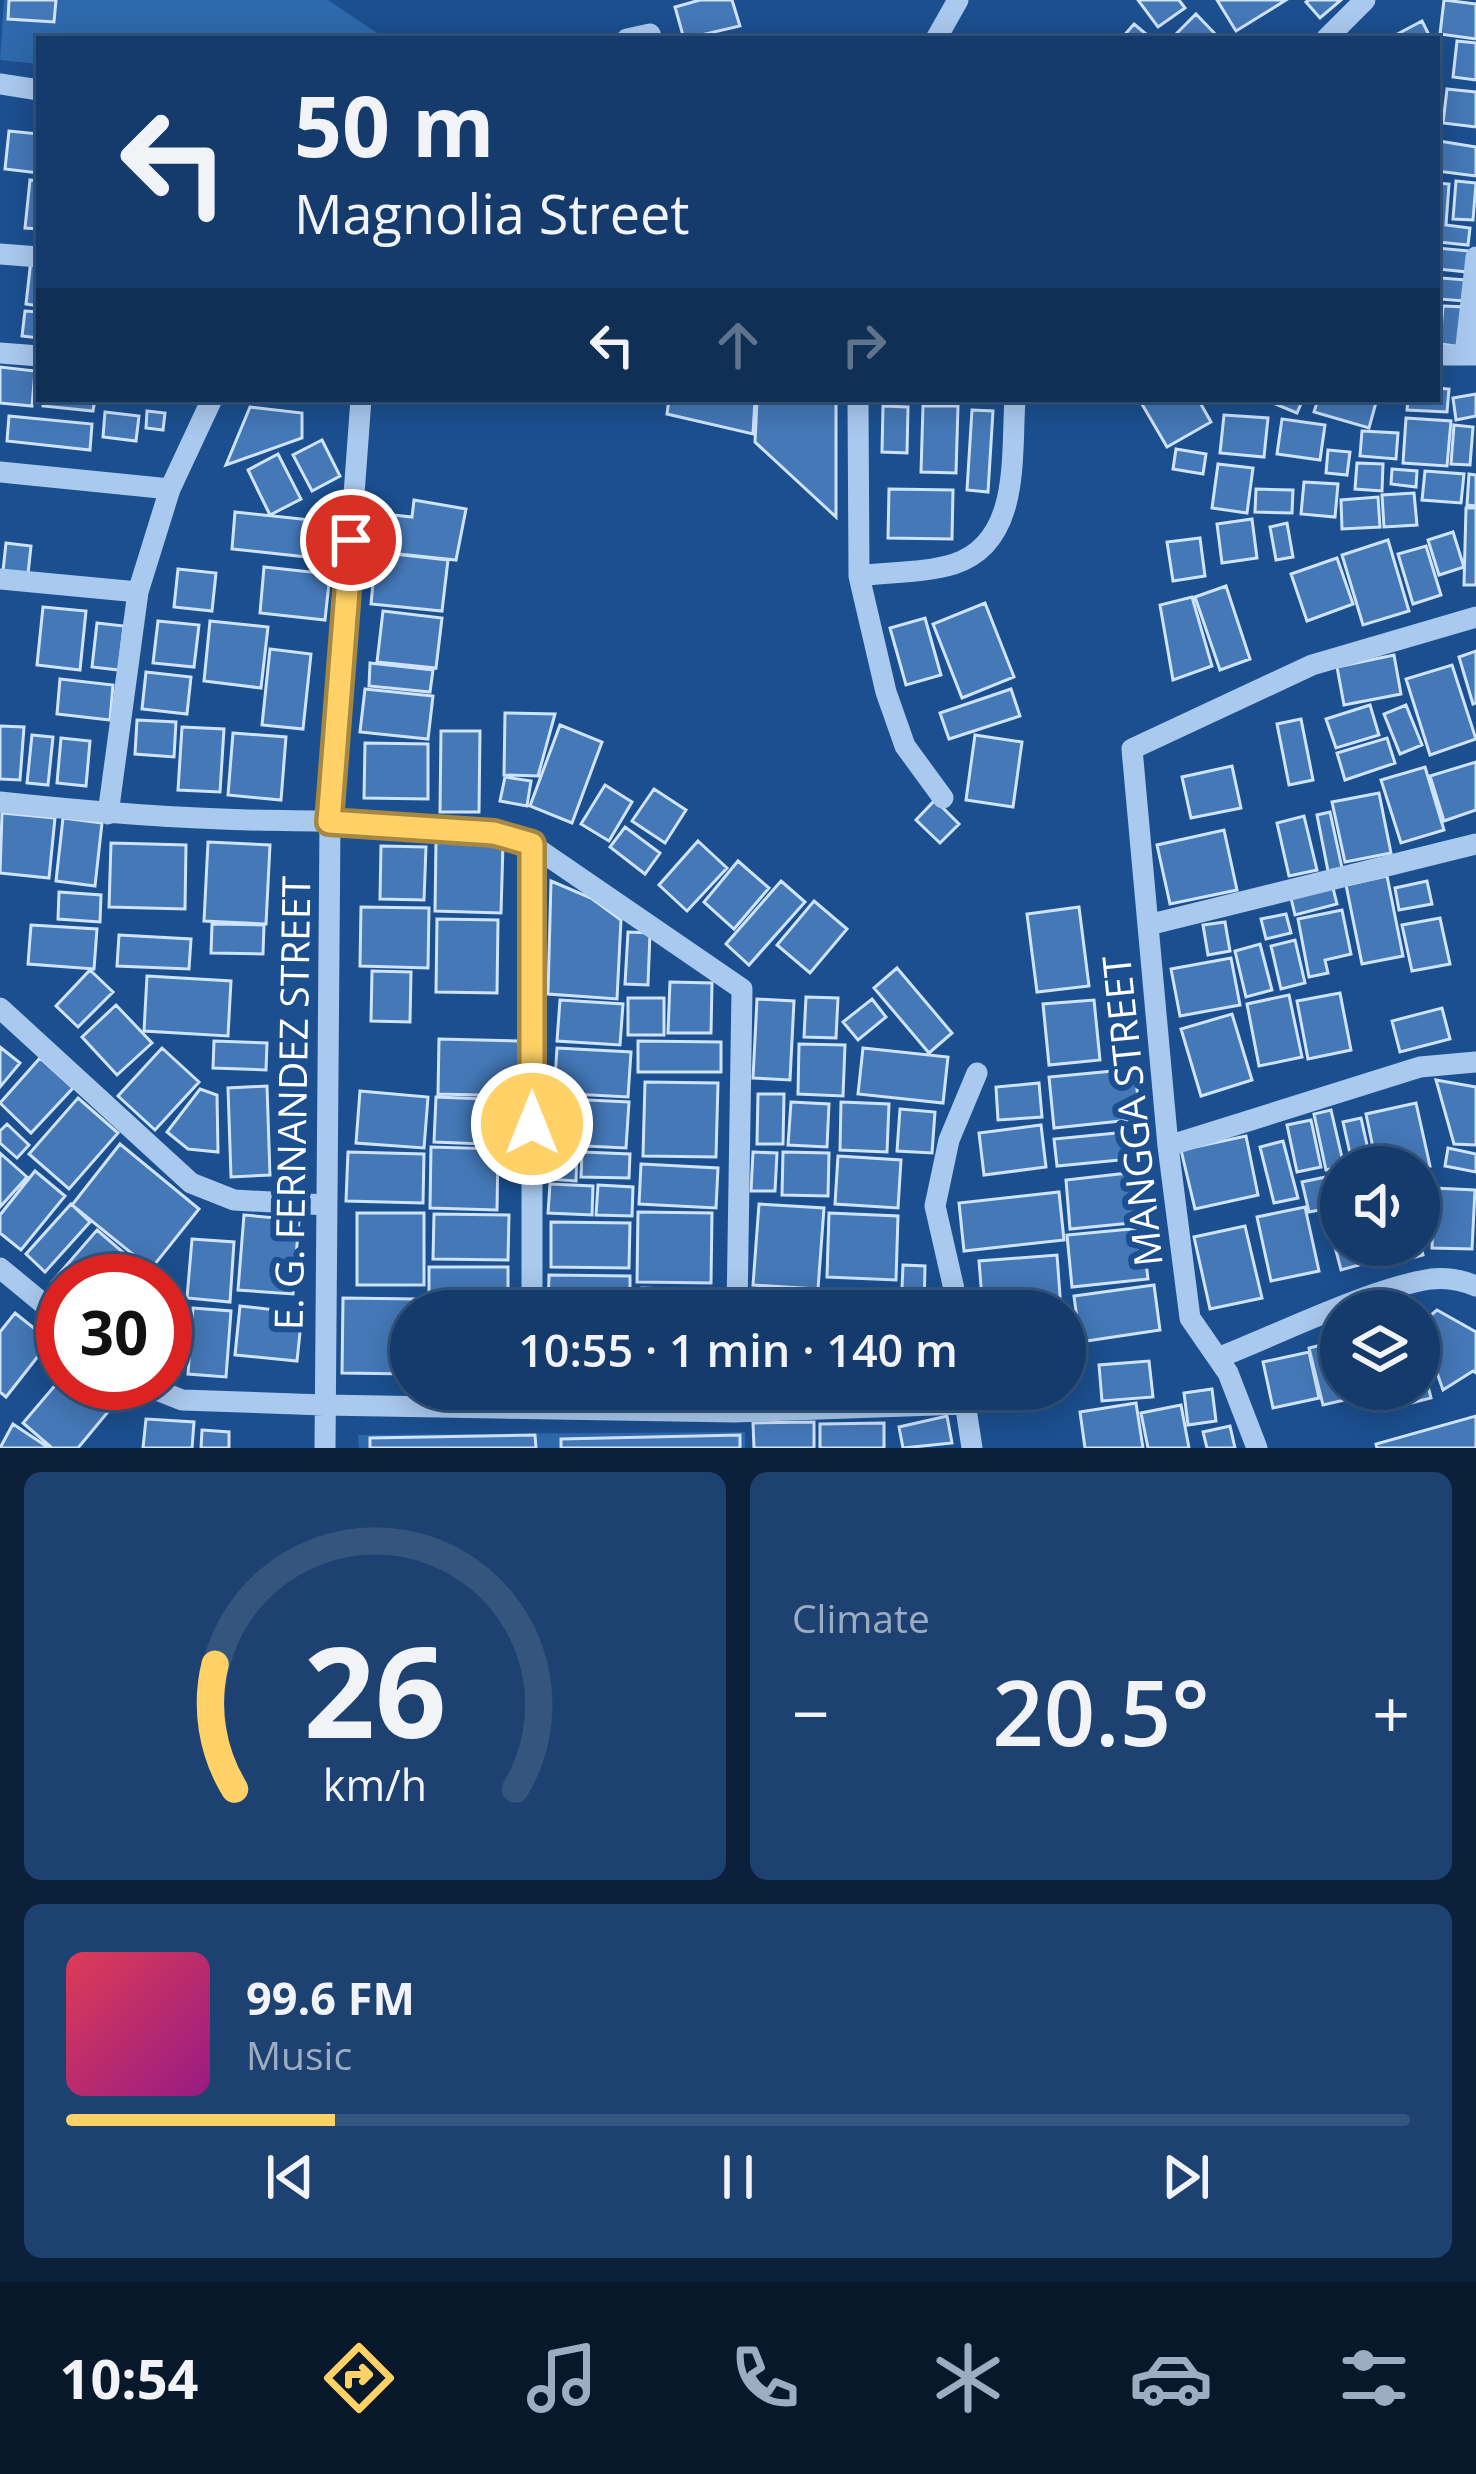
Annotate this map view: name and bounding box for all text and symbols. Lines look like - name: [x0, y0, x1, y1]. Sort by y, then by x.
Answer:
- text: 50 m: [294, 67, 494, 182]
- icon: left: [96, 84, 252, 240]
- text: Magnolia Street: [294, 176, 690, 250]
- icon: left: [579, 312, 645, 378]
- icon: ahead: [705, 312, 771, 378]
- icon: right: [831, 312, 897, 378]
- pin: [300, 489, 402, 591]
- icon: arrive: [318, 507, 384, 573]
- street label: E. G. FERNANDEZ STREET: [261, 875, 321, 1331]
- street label: MANGGA STREET: [1088, 952, 1174, 1269]
- position arrow: [469, 1061, 595, 1187]
- map controls: [1320, 1146, 1440, 1410]
- button: sound: [1320, 1146, 1440, 1266]
- speed limit sign: 30: [36, 1254, 192, 1410]
- button: layers: [1320, 1290, 1440, 1410]
- text: 10:55 · 1 min · 140 m: [518, 1319, 958, 1380]
- text: Climate: [792, 1591, 930, 1644]
- text: 26: [304, 1605, 446, 1775]
- text: 20.5°: [992, 1650, 1210, 1772]
- text: −: [792, 1667, 830, 1757]
- text: +: [1372, 1667, 1410, 1757]
- text: km/h: [323, 1755, 427, 1814]
- text: 99.6 FM: [246, 1967, 415, 2028]
- text: Music: [246, 2028, 352, 2081]
- icon: previous: [257, 2144, 323, 2210]
- icon: pause: [705, 2144, 771, 2210]
- icon: next: [1153, 2144, 1219, 2210]
- icon: directions: [317, 2336, 401, 2420]
- icon: music: [520, 2336, 604, 2420]
- icon: phone: [723, 2336, 807, 2420]
- icon: climate: [926, 2336, 1010, 2420]
- icon: car: [1129, 2336, 1213, 2420]
- icon: filters: [1332, 2336, 1416, 2420]
- text: 10:54: [60, 2341, 198, 2415]

